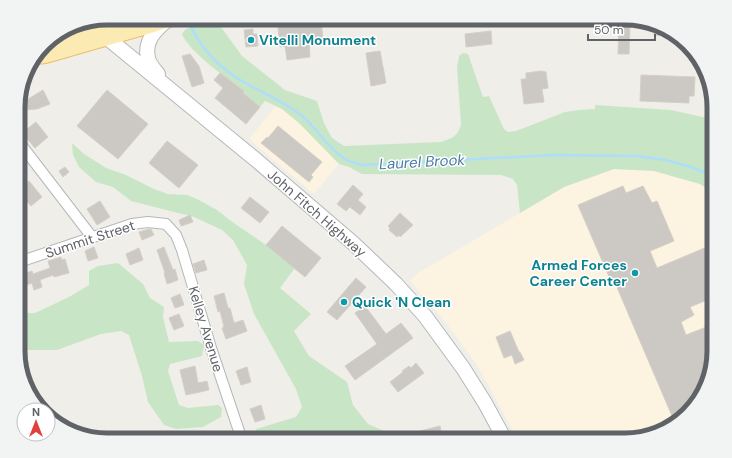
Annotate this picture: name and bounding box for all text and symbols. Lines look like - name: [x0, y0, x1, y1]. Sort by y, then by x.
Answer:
- scale bar: [588, 16, 655, 42]
- text: 50 m: [594, 22, 623, 38]
- place label: Vitelli Monument: [259, 31, 376, 49]
- marker: Vitelli Monument: [246, 35, 256, 45]
- water label: Laurel Brook: [378, 150, 466, 174]
- street label: John Fitch Highway: [264, 165, 370, 261]
- street label: Summit Street: [43, 216, 137, 262]
- place label: Armed Forces Career Center: [530, 256, 627, 290]
- marker: Armed Forces Career Center: [630, 268, 640, 278]
- street label: Kelley Avenue: [184, 284, 228, 374]
- place label: Quick 'N Clean: [352, 293, 451, 311]
- marker: Quick 'N Clean: [339, 297, 349, 307]
- north arrow: [16, 402, 56, 442]
- text: N: [32, 405, 40, 419]

